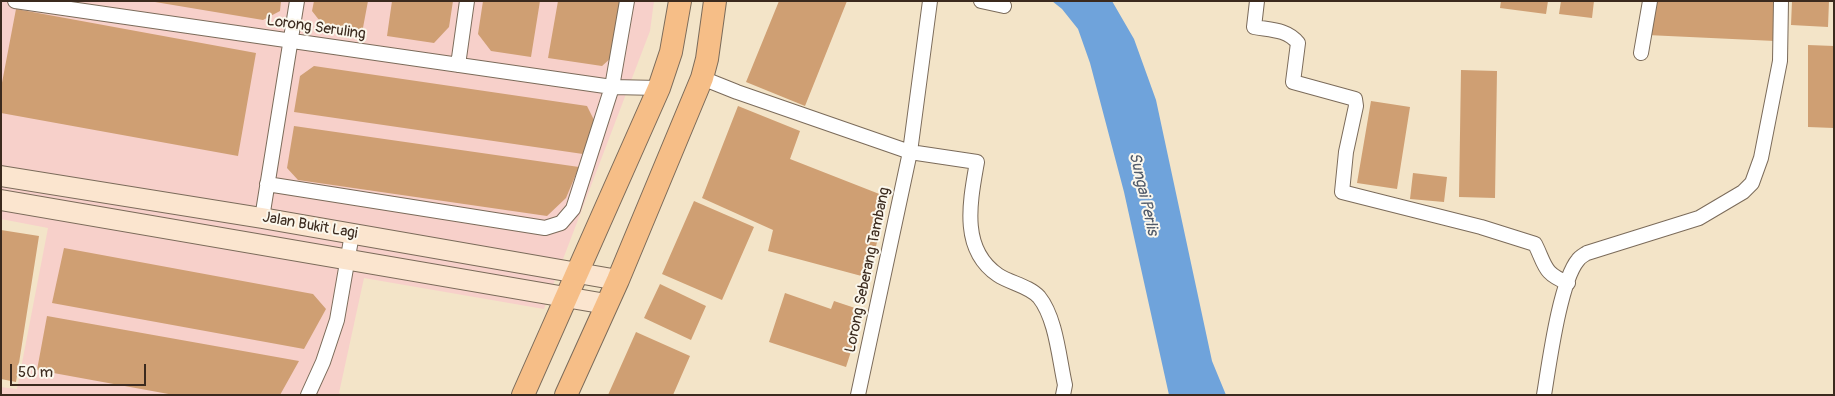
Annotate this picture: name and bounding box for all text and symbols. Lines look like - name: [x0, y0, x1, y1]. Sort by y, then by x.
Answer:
- street label: Lorong Seruling: [265, 12, 367, 44]
- water label: Sungai Perlis: [1124, 151, 1162, 237]
- street label: Lorong Seberang Tambang: [842, 186, 894, 354]
- street label: Jalan Bukit Lagi: [261, 209, 359, 243]
- scale bar: [12, 354, 149, 386]
- text: 50 m: [18, 363, 53, 382]

